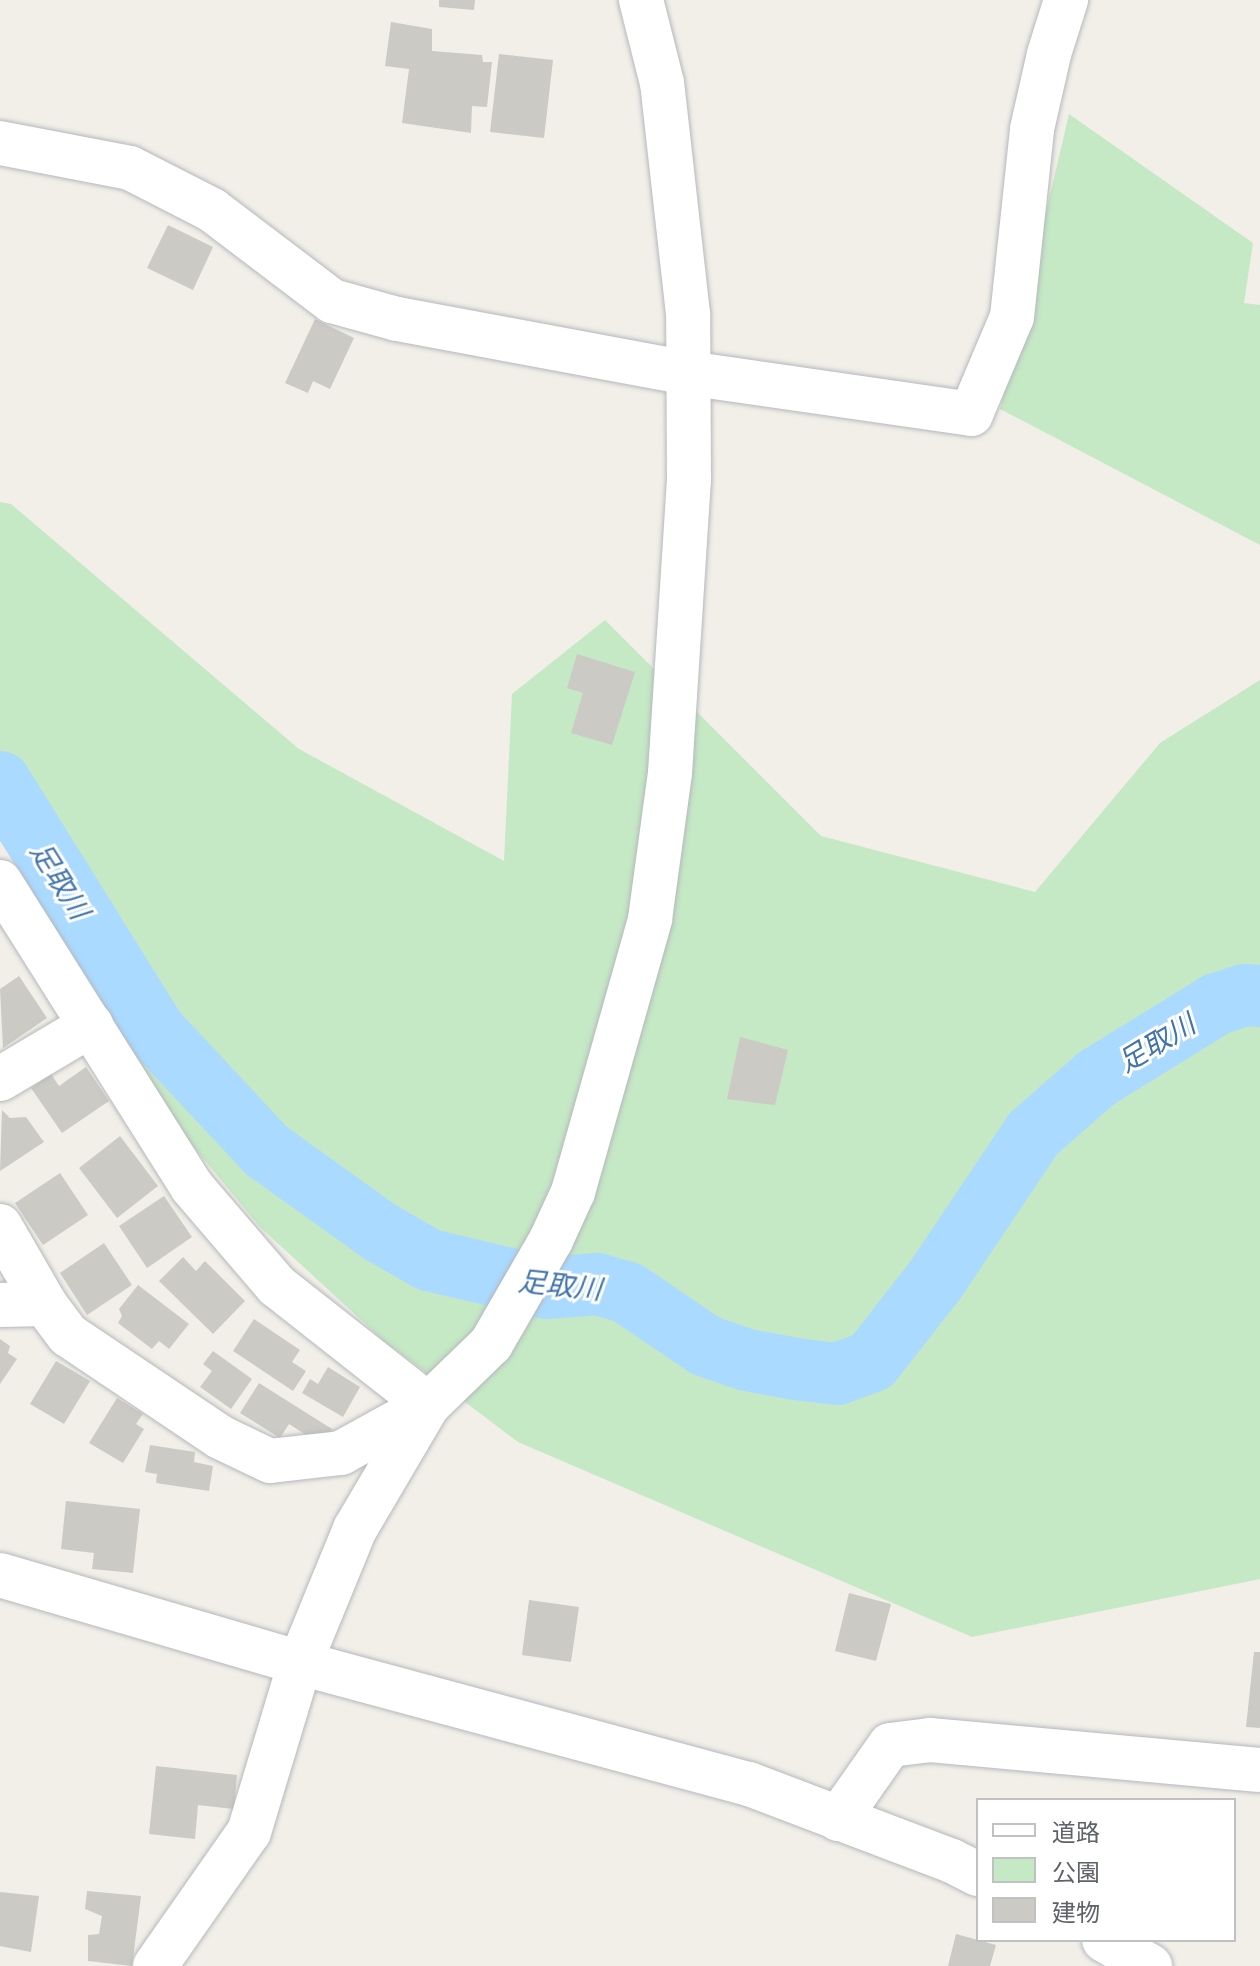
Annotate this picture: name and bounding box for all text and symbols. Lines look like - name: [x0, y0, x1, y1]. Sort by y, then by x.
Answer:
- water label: 足取川: [24, 835, 98, 925]
- water label: 足取川: [1111, 1006, 1201, 1078]
- water label: 足取川: [516, 1263, 604, 1305]
- legend: [976, 1798, 1236, 1942]
- text: 道路: [1052, 1815, 1100, 1848]
- text: 公園: [1052, 1855, 1100, 1888]
- text: 建物: [1052, 1895, 1100, 1928]

